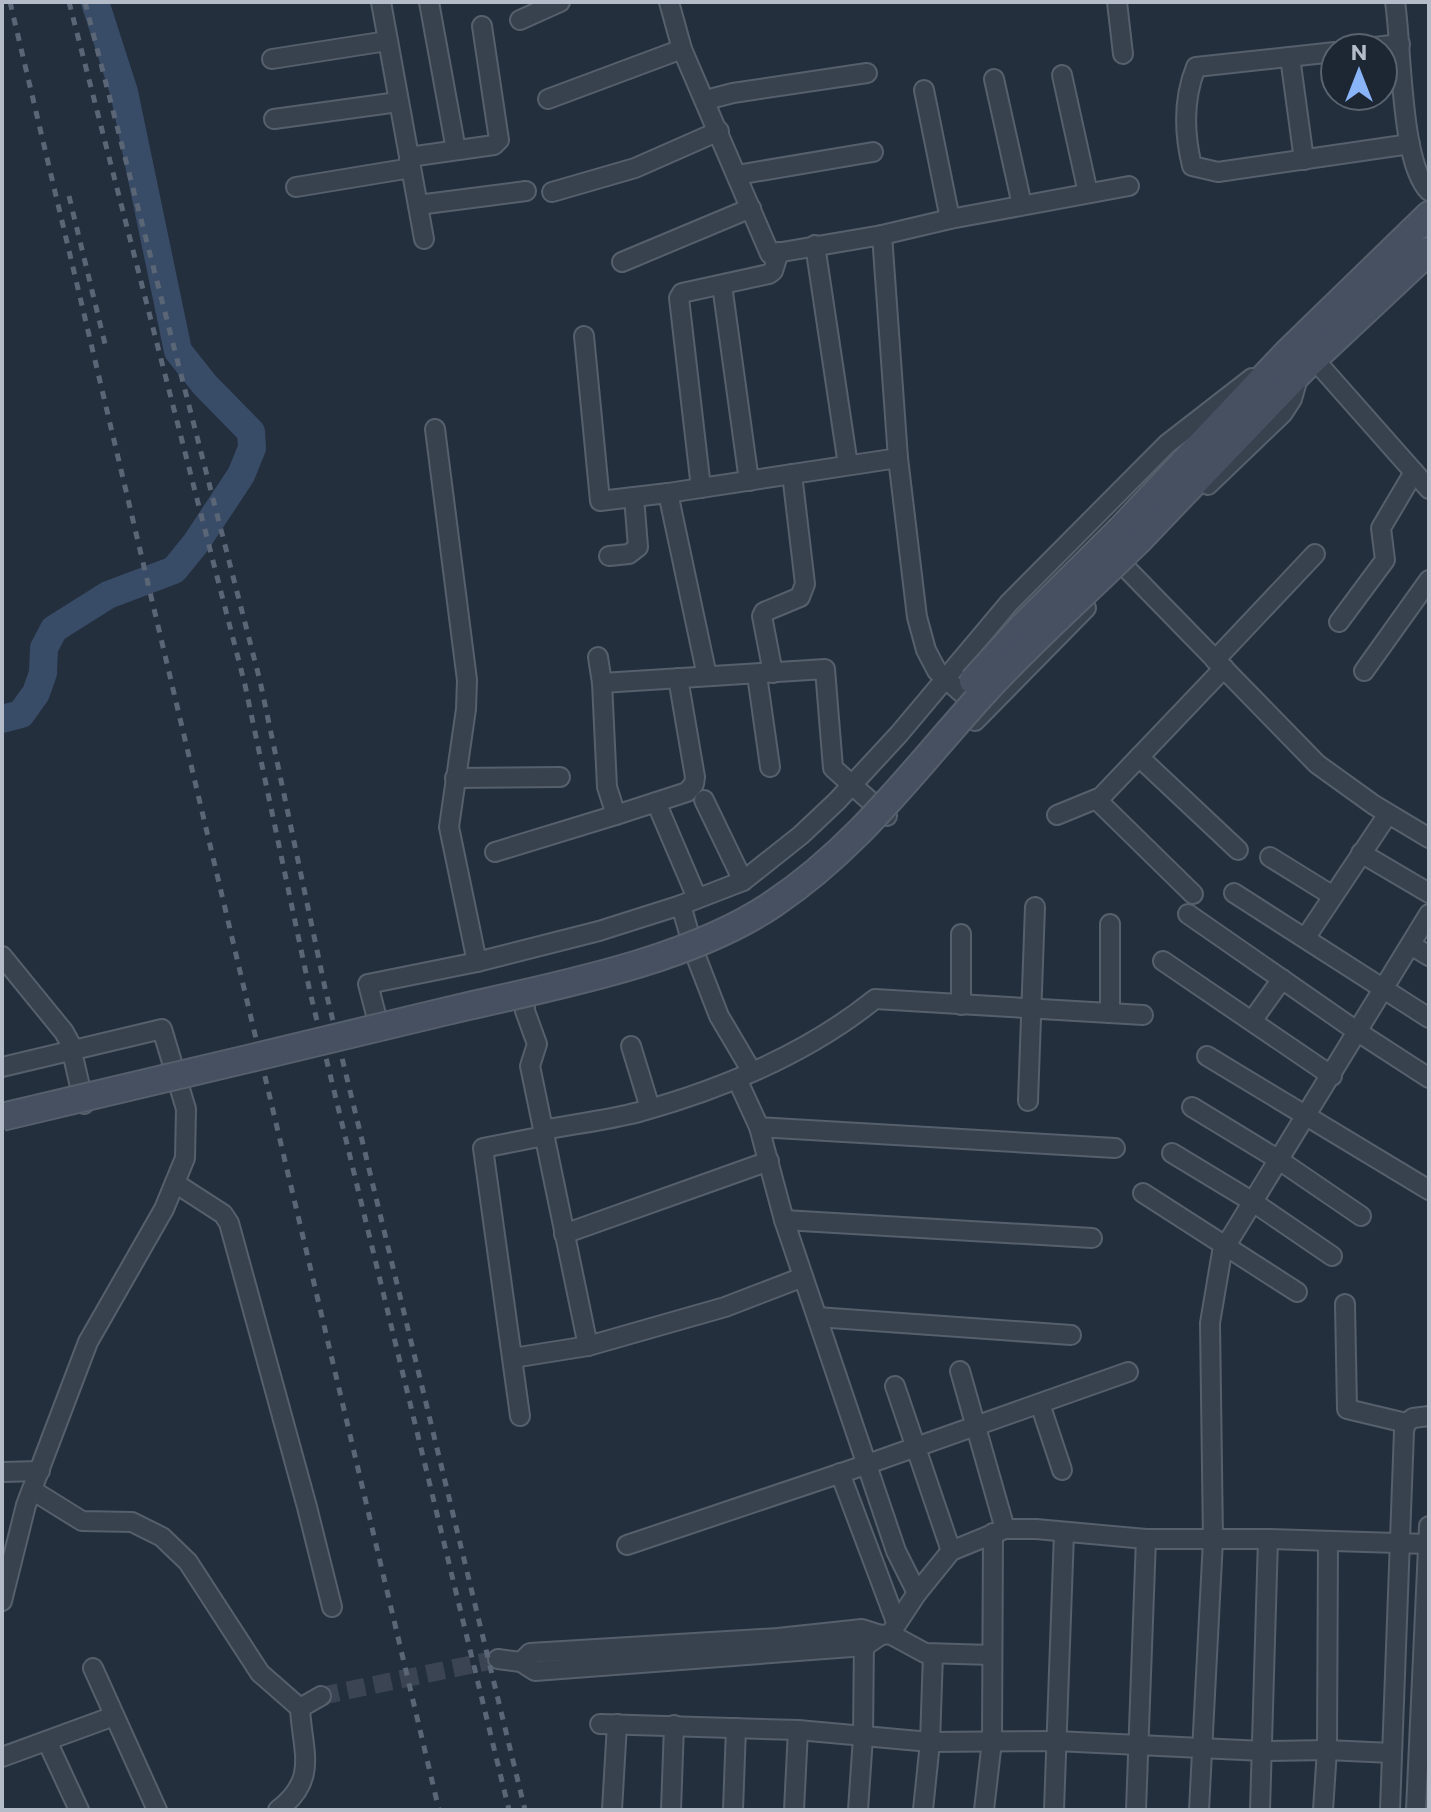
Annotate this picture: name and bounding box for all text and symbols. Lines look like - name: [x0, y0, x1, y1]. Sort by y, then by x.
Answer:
- north arrow: [1319, 32, 1399, 112]
- text: N: [1351, 38, 1367, 65]

